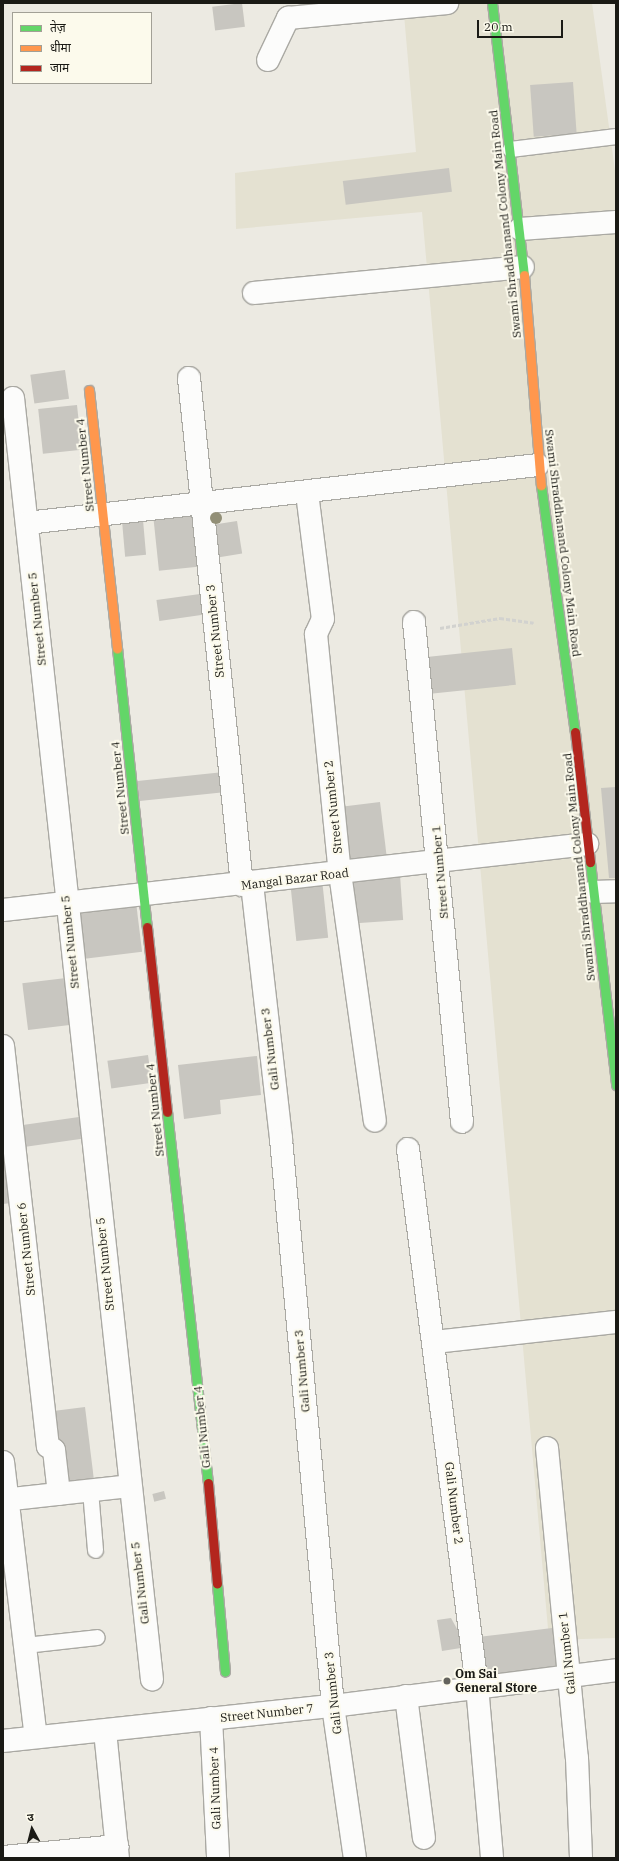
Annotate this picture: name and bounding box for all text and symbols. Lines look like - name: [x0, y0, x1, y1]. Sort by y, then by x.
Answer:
- legend: [12, 12, 152, 84]
- scale bar: [479, 12, 565, 38]
- text: 20 m: [484, 19, 513, 34]
- text: तेज़: [50, 20, 66, 35]
- text: धीमा: [50, 40, 71, 55]
- text: जाम: [50, 60, 69, 75]
- street label: Swami Shraddhanand Colony Main Road: [486, 109, 524, 339]
- street label: Street Number 4: [73, 418, 97, 512]
- street label: Swami Shraddhanand Colony Main Road: [542, 428, 584, 658]
- street label: Street Number 5: [25, 572, 49, 666]
- street label: Street Number 3: [203, 584, 227, 678]
- street label: Street Number 4: [108, 741, 132, 835]
- street label: Swami Shraddhanand Colony Main Road: [560, 752, 598, 982]
- street label: Street Number 2: [321, 760, 345, 854]
- street label: Street Number 1: [429, 825, 451, 919]
- street label: Mangal Bazar Road: [240, 865, 350, 893]
- street label: Street Number 5: [58, 895, 82, 989]
- street label: Gali Number 3: [258, 1007, 282, 1091]
- street label: Street Number 4: [143, 1063, 167, 1157]
- street label: Street Number 6: [14, 1202, 38, 1296]
- street label: Street Number 5: [93, 1217, 117, 1311]
- street label: Gali Number 3: [291, 1329, 313, 1413]
- street label: Gali Number 4: [191, 1385, 213, 1469]
- street label: Gali Number 2: [442, 1461, 466, 1545]
- street label: Gali Number 5: [128, 1541, 152, 1625]
- street label: Gali Number 1: [556, 1611, 578, 1695]
- street label: Gali Number 3: [322, 1651, 344, 1735]
- place label: Om Sai General Store: [455, 1667, 537, 1695]
- marker: Om Sai General Store: [442, 1676, 452, 1686]
- street label: Street Number 7: [220, 1701, 314, 1725]
- street label: Gali Number 4: [206, 1746, 224, 1830]
- north arrow: [12, 1809, 52, 1849]
- text: उ: [26, 1810, 35, 1824]

